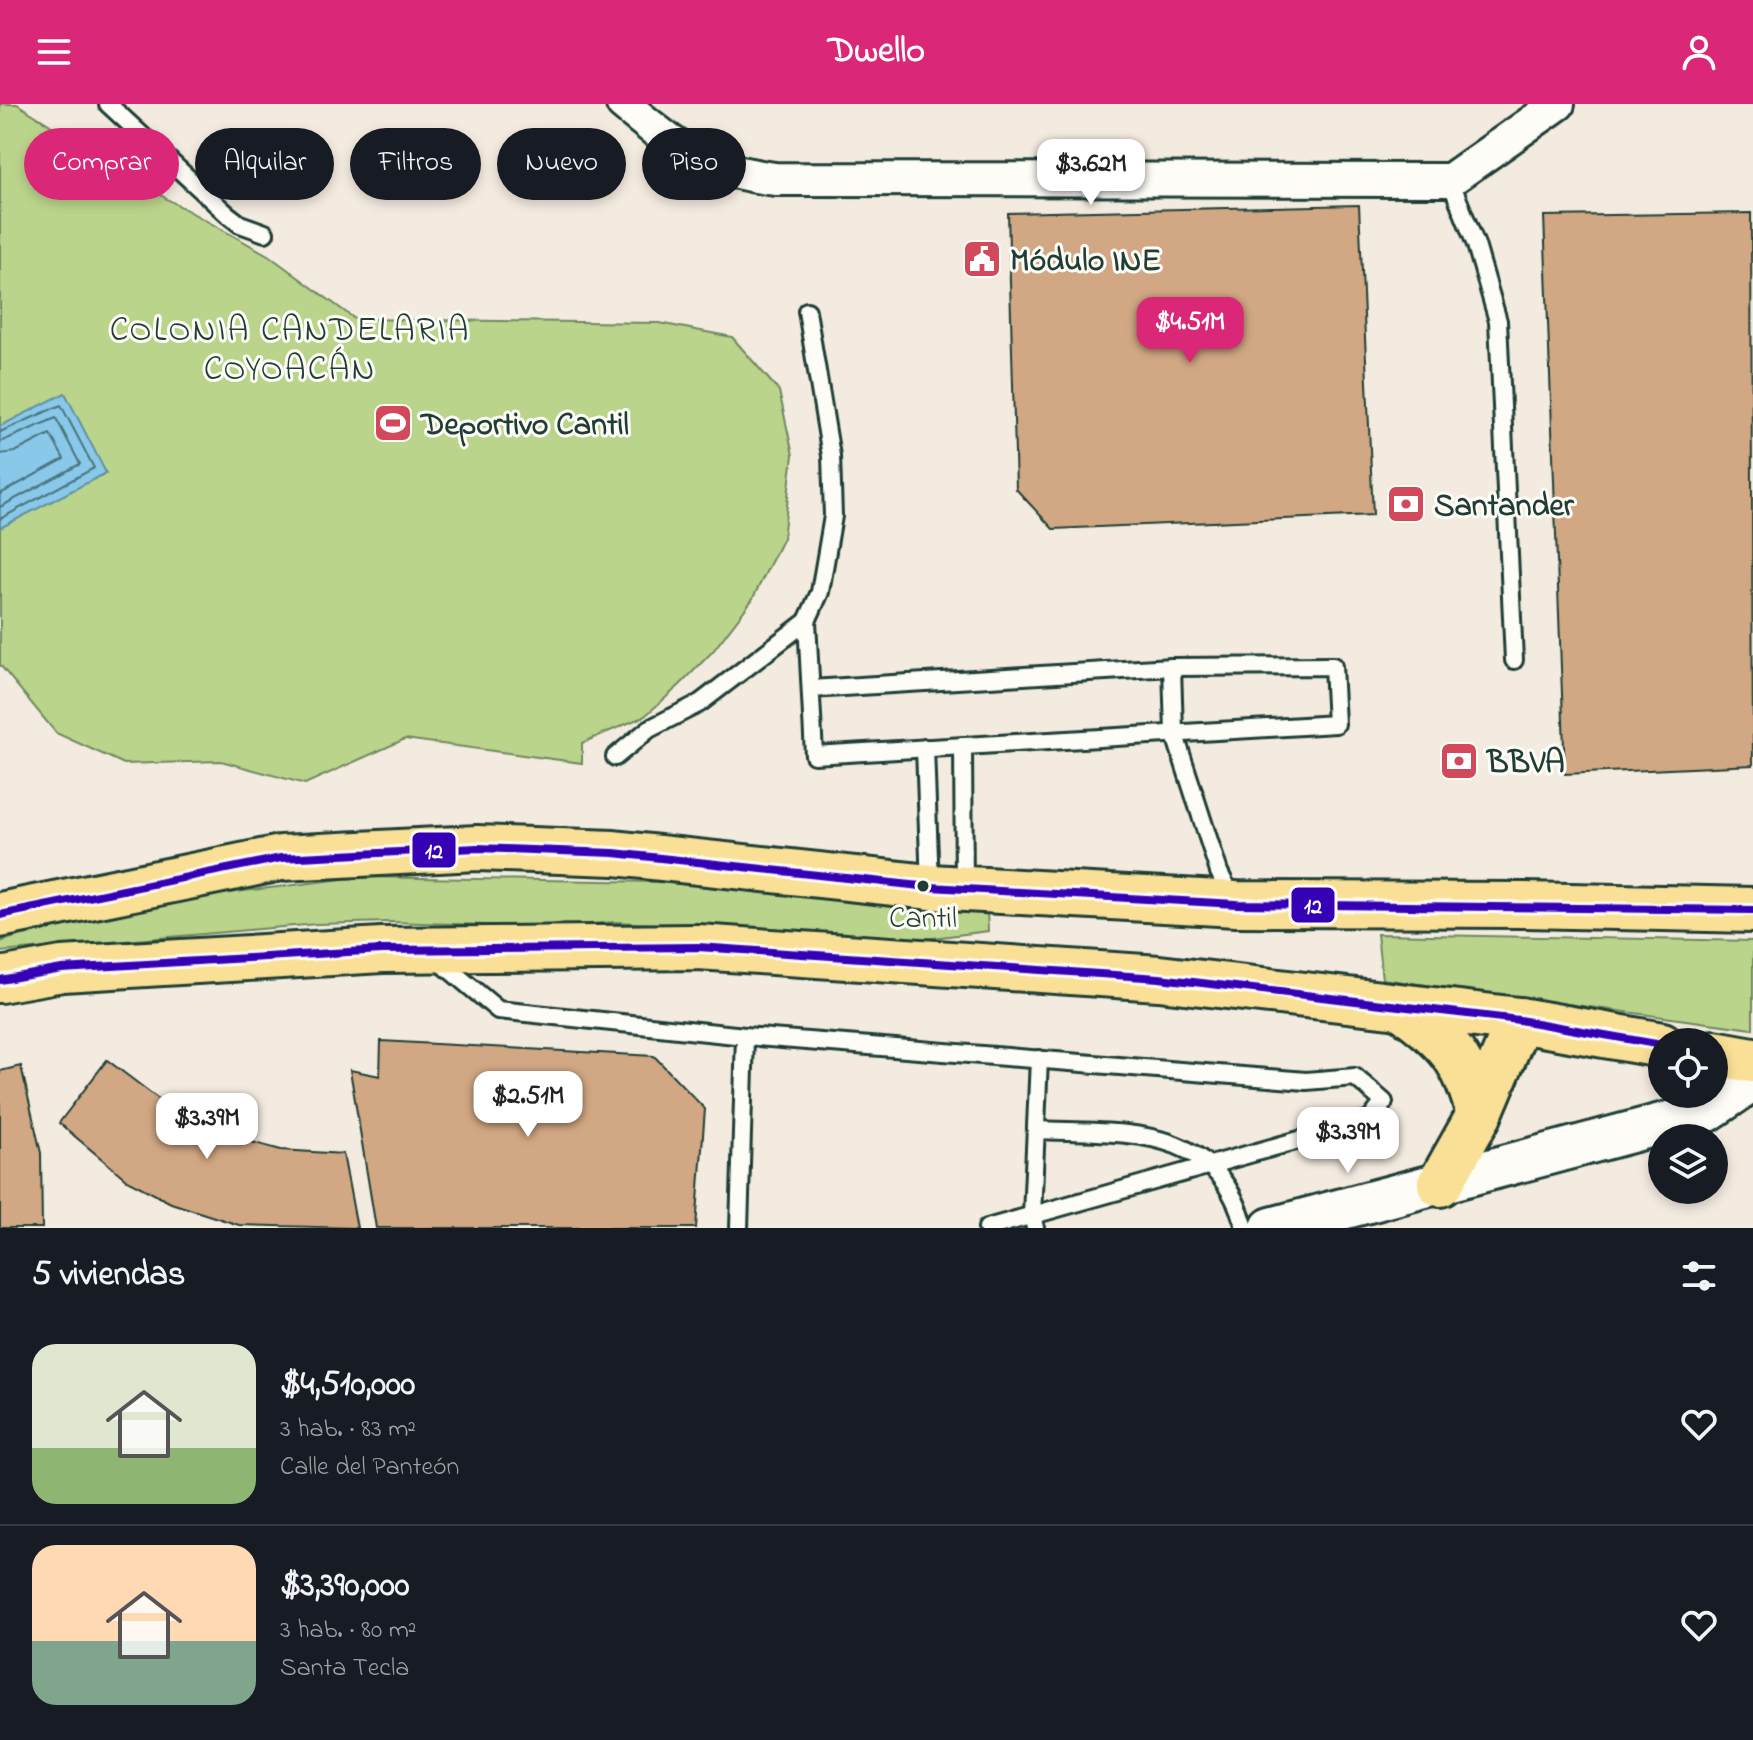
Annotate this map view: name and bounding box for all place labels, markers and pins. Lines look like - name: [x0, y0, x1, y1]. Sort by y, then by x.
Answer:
- pin: $3.62M: [1026, 139, 1156, 207]
- public building icon: Módulo INE: [961, 238, 1003, 280]
- place label: Módulo INE: [1010, 239, 1161, 286]
- pin: $4.51M: [1125, 297, 1255, 365]
- sports icon: Deportivo Cantil: [372, 402, 414, 444]
- place label: Deportivo Cantil: [419, 403, 629, 450]
- bank icon: Santander: [1385, 483, 1427, 525]
- place label: Santander: [1434, 484, 1575, 531]
- bank icon: BBVA: [1438, 740, 1480, 782]
- place label: BBVA: [1485, 741, 1565, 788]
- marker: Cantil: [915, 878, 931, 894]
- place label: Cantil: [889, 898, 957, 942]
- pin: $2.51M: [463, 1071, 593, 1139]
- pin: $3.39M: [142, 1093, 272, 1161]
- pin: $3.39M: [1283, 1107, 1413, 1175]

